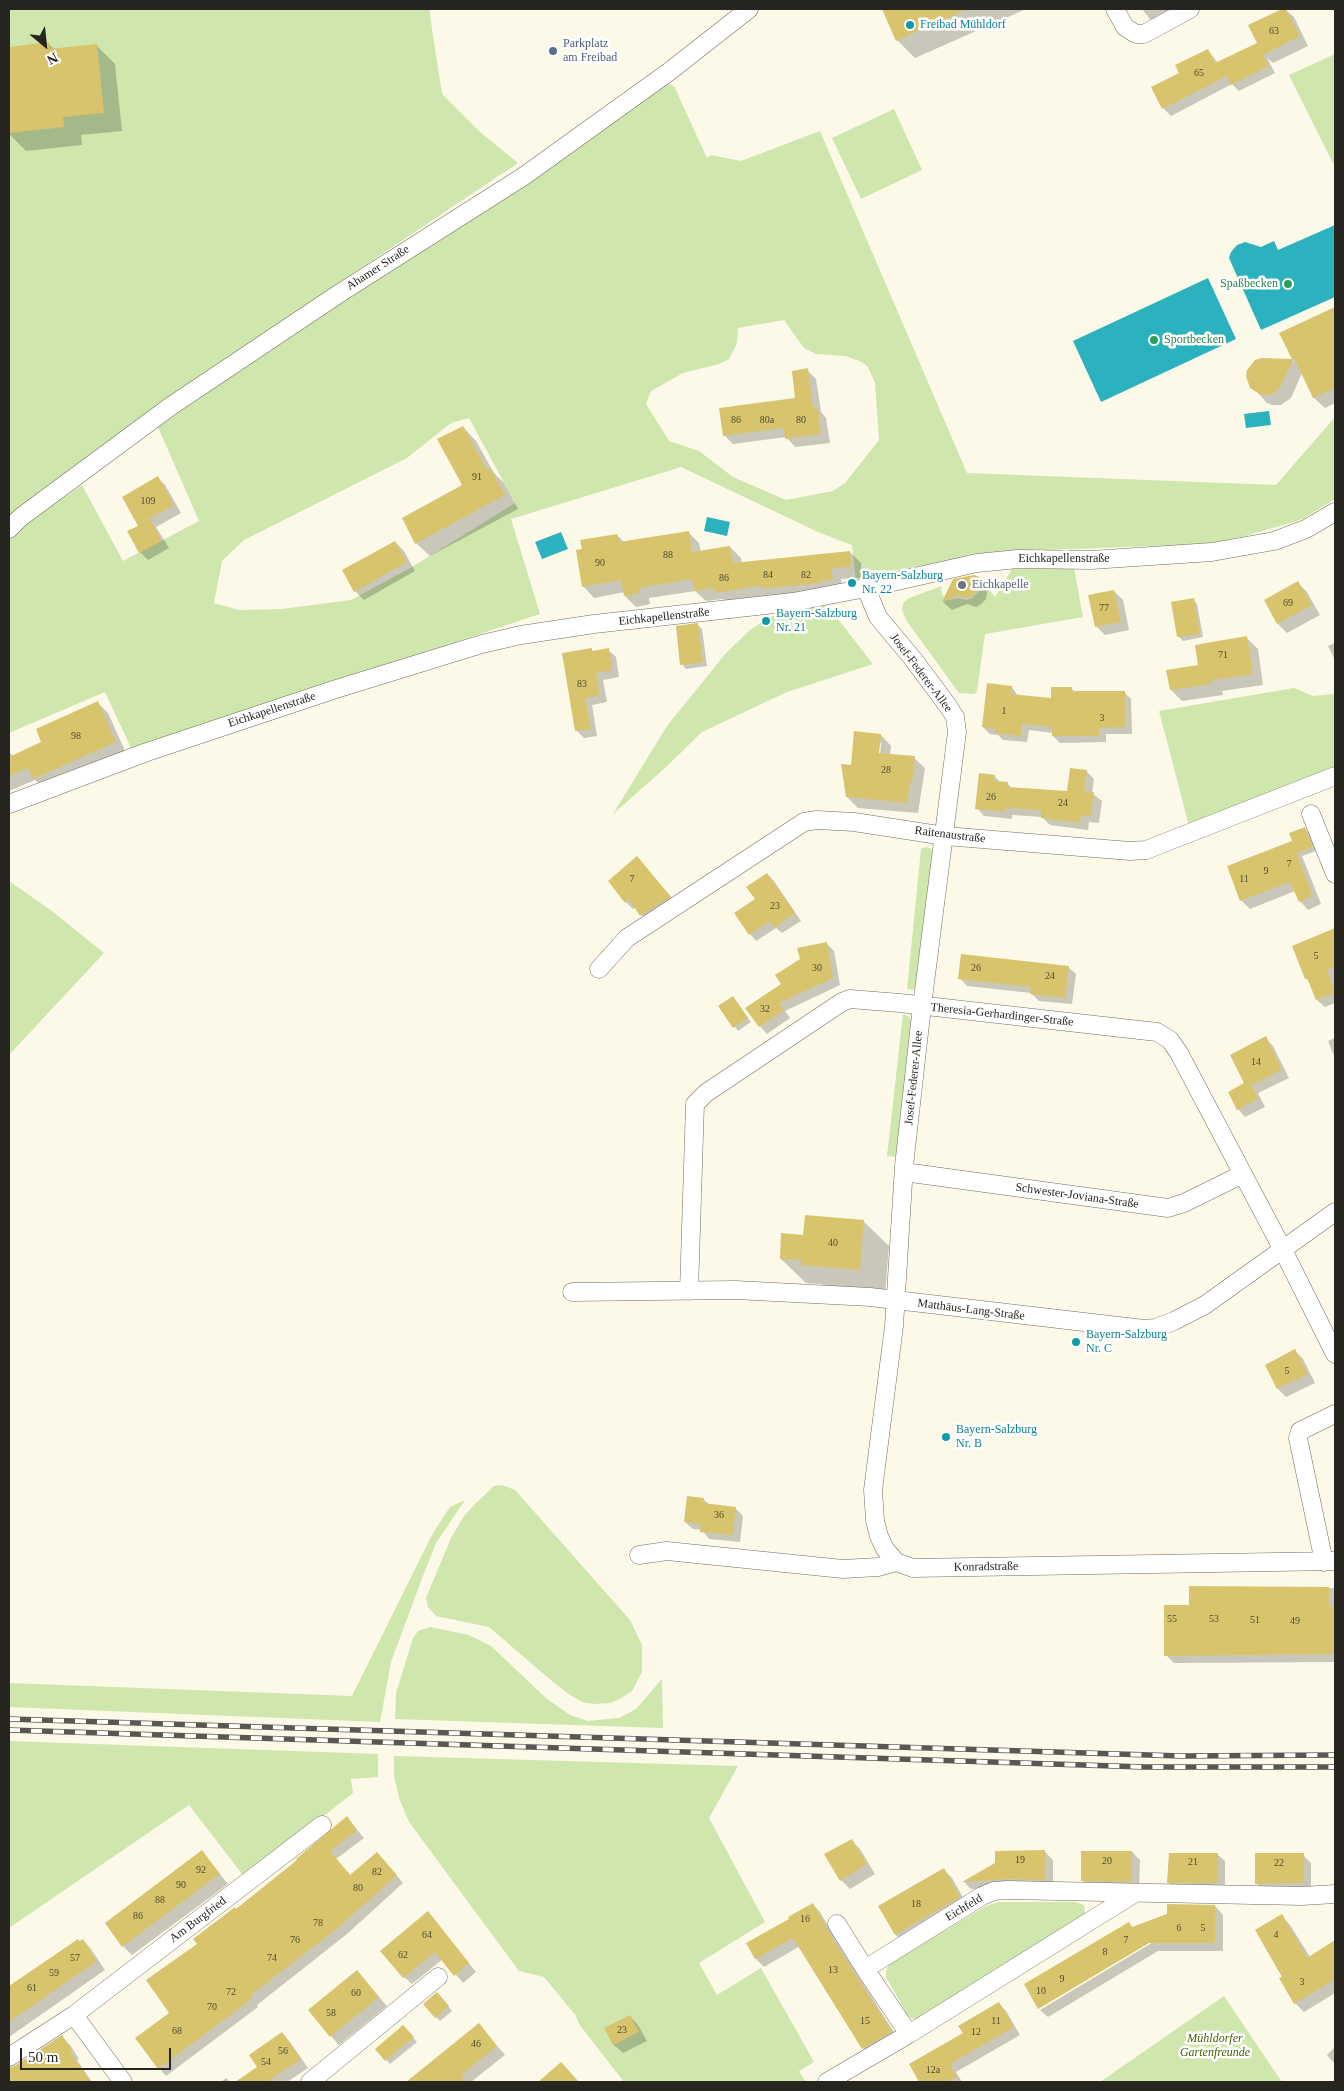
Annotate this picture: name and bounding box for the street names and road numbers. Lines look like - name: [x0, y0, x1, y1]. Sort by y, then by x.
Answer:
- street label: Ahamer Straße: [344, 242, 412, 294]
- street label: Eichkapellenstraße: [1018, 552, 1110, 566]
- street label: Eichkapellenstraße: [618, 605, 710, 629]
- street label: Josef-Federer-Allee: [887, 631, 955, 715]
- street label: Eichkapellenstraße: [226, 689, 318, 731]
- street label: Raitenaustraße: [914, 824, 986, 846]
- street label: Theresia-Gerhardinger-Straße: [930, 1000, 1074, 1030]
- street label: Josef-Federer-Allee: [902, 1030, 926, 1126]
- street label: Schwester-Joviana-Straße: [1014, 1180, 1140, 1212]
- street label: Matthäus-Lang-Straße: [917, 1296, 1025, 1324]
- street label: Konradstraße: [954, 1559, 1018, 1575]
- street label: Eichfeld: [943, 1891, 985, 1925]
- street label: Am Burgfried: [167, 1894, 229, 1946]

